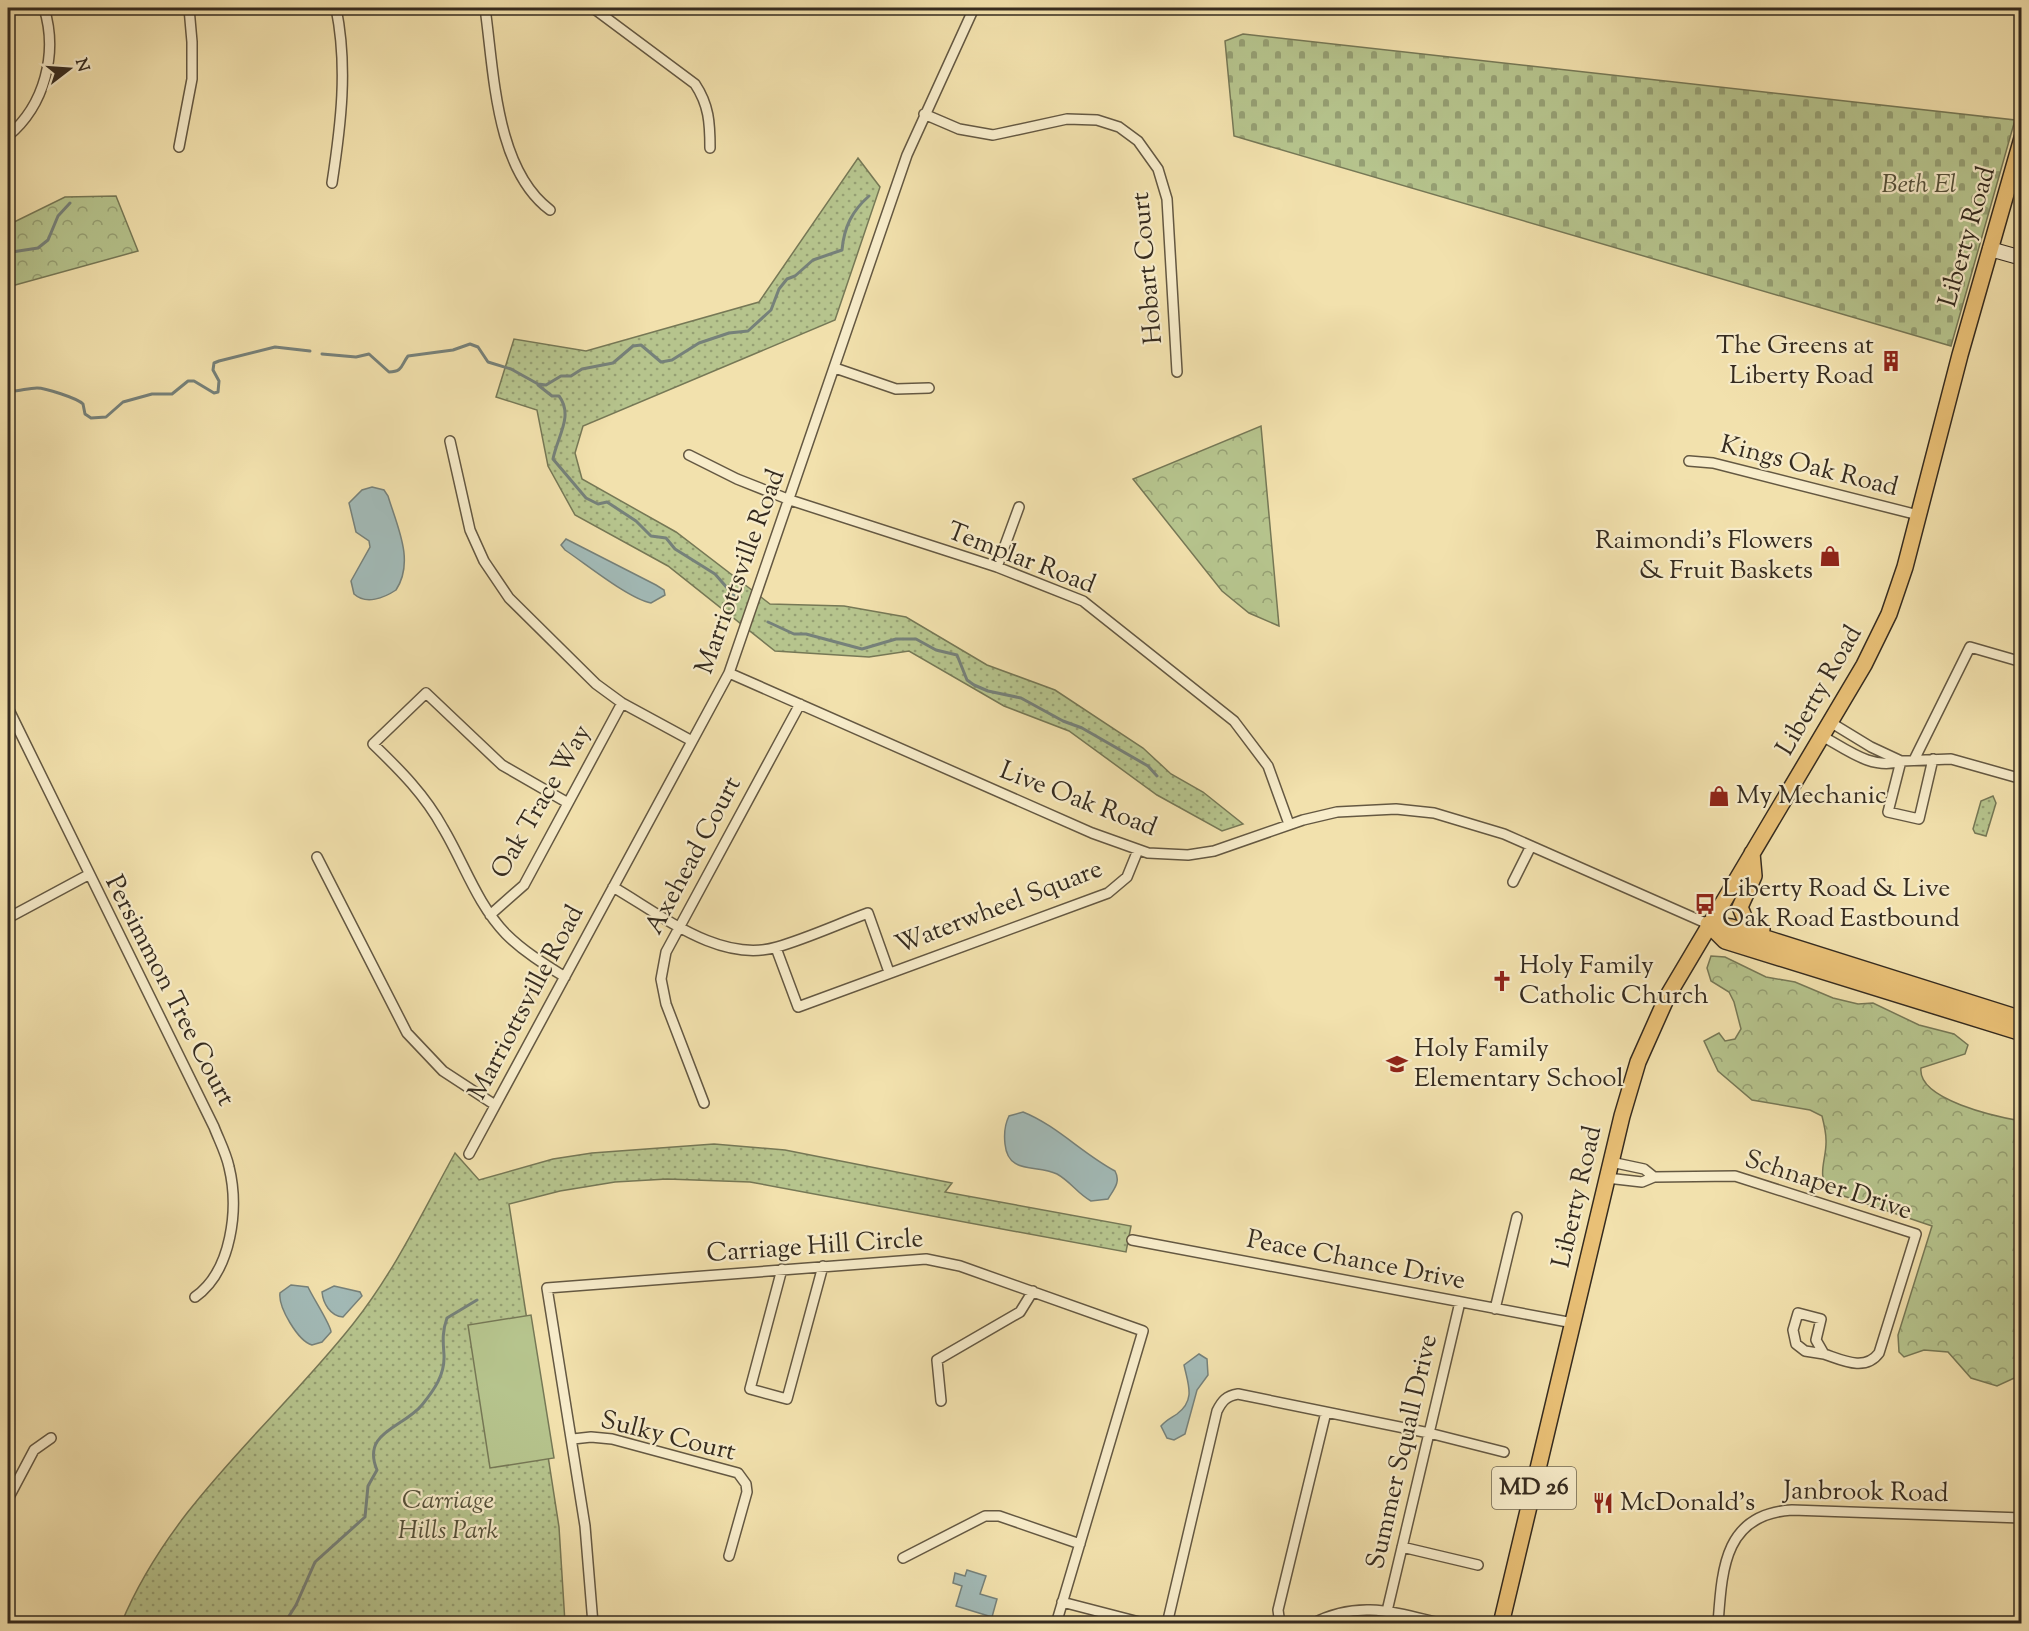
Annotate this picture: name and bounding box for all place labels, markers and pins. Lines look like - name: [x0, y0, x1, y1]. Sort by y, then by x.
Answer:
- place label: The Greens at Liberty Road: [1716, 328, 1874, 395]
- building icon: The Greens at Liberty Road: [1879, 349, 1903, 373]
- place label: Raimondi's Flowers & Fruit Baskets: [1595, 523, 1813, 590]
- shop icon: Raimondi's Flowers & Fruit Baskets: [1818, 544, 1842, 568]
- place label: My Mechanic: [1736, 778, 1887, 815]
- shop icon: My Mechanic: [1707, 784, 1731, 808]
- place label: Liberty Road & Live Oak Road Eastbound: [1722, 871, 1960, 938]
- bus stop icon: Liberty Road & Live Oak Road Eastbound: [1693, 892, 1717, 916]
- place label: Holy Family Catholic Church: [1519, 948, 1709, 1015]
- church icon: Holy Family Catholic Church: [1490, 969, 1514, 993]
- place label: Holy Family Elementary School: [1414, 1031, 1624, 1098]
- school or university icon: Holy Family Elementary School: [1385, 1052, 1409, 1076]
- place label: McDonald's: [1620, 1485, 1755, 1522]
- restaurant icon: McDonald's: [1591, 1491, 1615, 1515]

